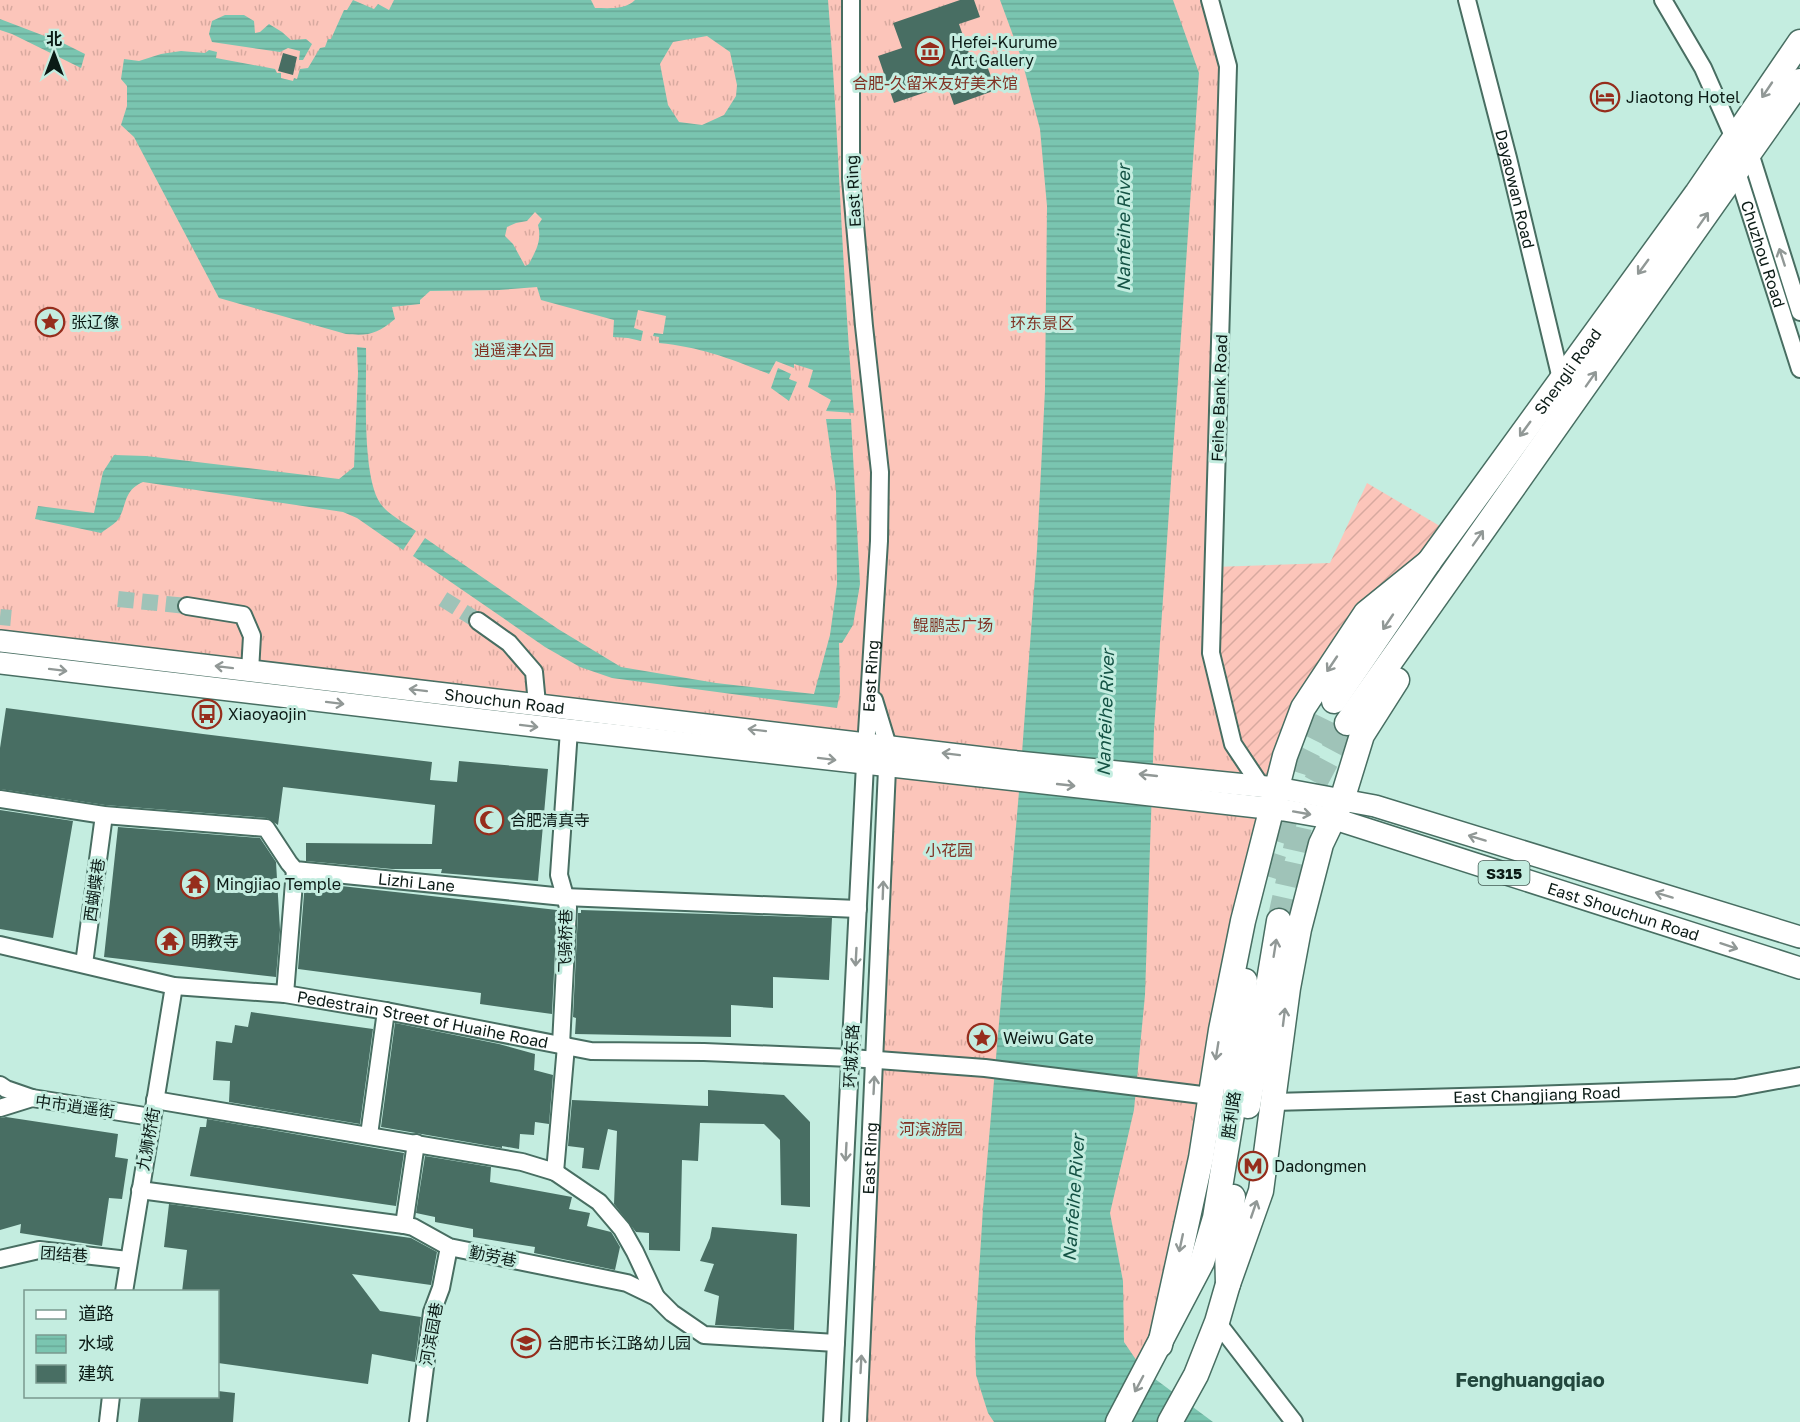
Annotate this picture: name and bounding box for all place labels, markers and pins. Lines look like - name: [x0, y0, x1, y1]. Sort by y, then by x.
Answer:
- place label: Hefei-Kurume Art Gallery: [951, 32, 1057, 70]
- museum icon: Hefei-Kurume Art Gallery: [914, 35, 946, 67]
- hotel icon: Jiaotong Hotel: [1589, 81, 1621, 113]
- place label: Jiaotong Hotel: [1626, 87, 1740, 107]
- place icon: 张辽像: [34, 306, 66, 338]
- place label: 张辽像: [71, 312, 119, 332]
- bus stop icon: Xiaoyaojin: [191, 698, 223, 730]
- place label: Xiaoyaojin: [228, 704, 307, 724]
- mosque icon: 合肥清真寺: [473, 804, 505, 836]
- place label: 合肥清真寺: [510, 810, 590, 830]
- temple icon: Mingjiao Temple: [179, 868, 211, 900]
- place label: Mingjiao Temple: [216, 874, 341, 894]
- temple icon: 明教寺: [154, 925, 186, 957]
- place label: 明教寺: [191, 931, 239, 951]
- place icon: Weiwu Gate: [966, 1022, 998, 1054]
- place label: Weiwu Gate: [1003, 1028, 1094, 1048]
- metro station icon: Dadongmen: [1237, 1150, 1269, 1182]
- place label: Dadongmen: [1274, 1156, 1367, 1176]
- school or university icon: 合肥市长江路幼儿园: [510, 1327, 542, 1359]
- place label: 合肥市长江路幼儿园: [547, 1333, 691, 1353]

